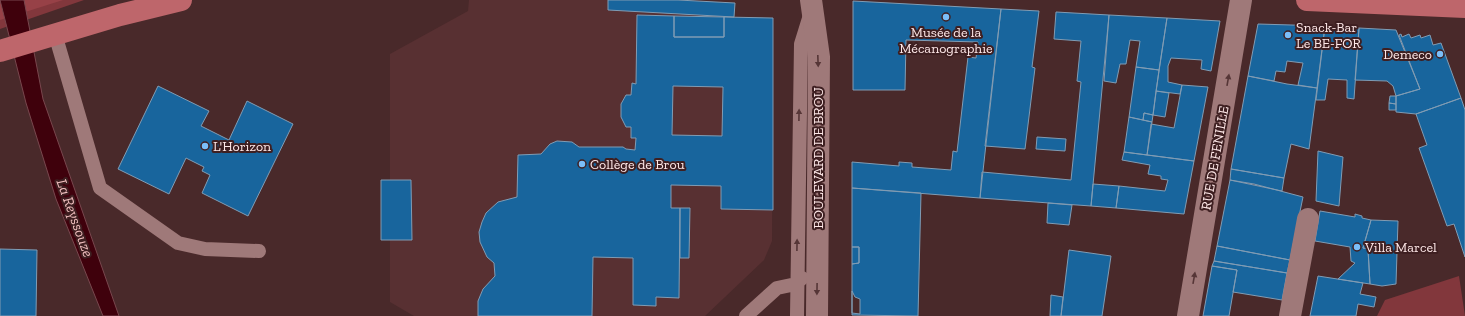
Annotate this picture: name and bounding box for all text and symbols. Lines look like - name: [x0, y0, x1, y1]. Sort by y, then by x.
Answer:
- marker: Musée de la Mécanographie: [941, 12, 951, 22]
- place label: Snack-Bar Le BE-FOR: [1296, 19, 1361, 52]
- place label: Musée de la Mécanographie: [899, 24, 993, 57]
- marker: Snack-Bar Le BE-FOR: [1283, 30, 1293, 40]
- place label: Demeco: [1383, 46, 1432, 63]
- marker: Demeco: [1435, 49, 1445, 59]
- one-way arrow: [815, 55, 822, 67]
- one-way arrow: [1225, 74, 1231, 86]
- street label: BOULEVARD DE BROU: [810, 87, 827, 229]
- street label: RUE DE FENILLE: [1197, 105, 1233, 211]
- one-way arrow: [796, 109, 802, 122]
- place label: L'Horizon: [213, 138, 271, 155]
- marker: L'Horizon: [200, 141, 210, 151]
- place label: Collège de Brou: [590, 156, 685, 173]
- marker: Collège de Brou: [577, 159, 587, 169]
- water label: La Reyssouze: [53, 176, 97, 260]
- one-way arrow: [794, 238, 800, 251]
- place label: Villa Marcel: [1364, 239, 1437, 256]
- marker: Villa Marcel: [1352, 242, 1362, 252]
- one-way arrow: [1191, 271, 1197, 284]
- one-way arrow: [814, 283, 820, 296]

